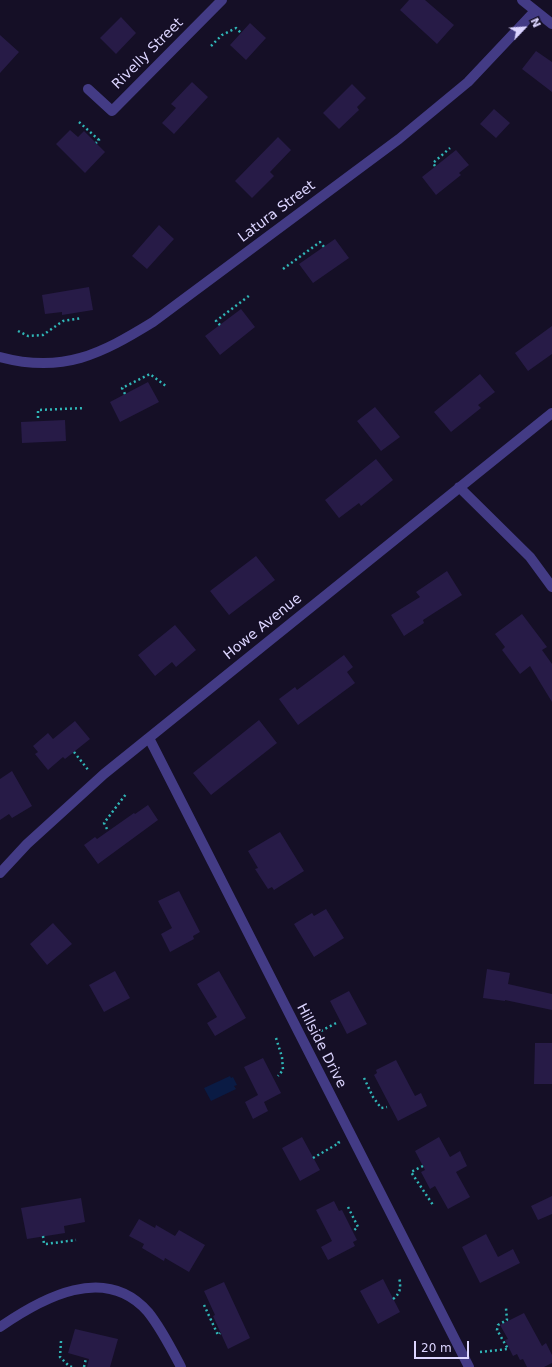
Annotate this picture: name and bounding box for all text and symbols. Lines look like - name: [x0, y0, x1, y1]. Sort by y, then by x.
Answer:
- north arrow: [504, 8, 544, 48]
- street label: Rivelly Street: [109, 15, 187, 93]
- text: N: [527, 16, 543, 30]
- street label: Latura Street: [235, 178, 319, 246]
- street label: Howe Avenue: [221, 590, 305, 664]
- street label: Hillside Drive: [292, 1001, 350, 1091]
- scale bar: [416, 1333, 471, 1359]
- text: 20 m: [421, 1341, 452, 1355]

